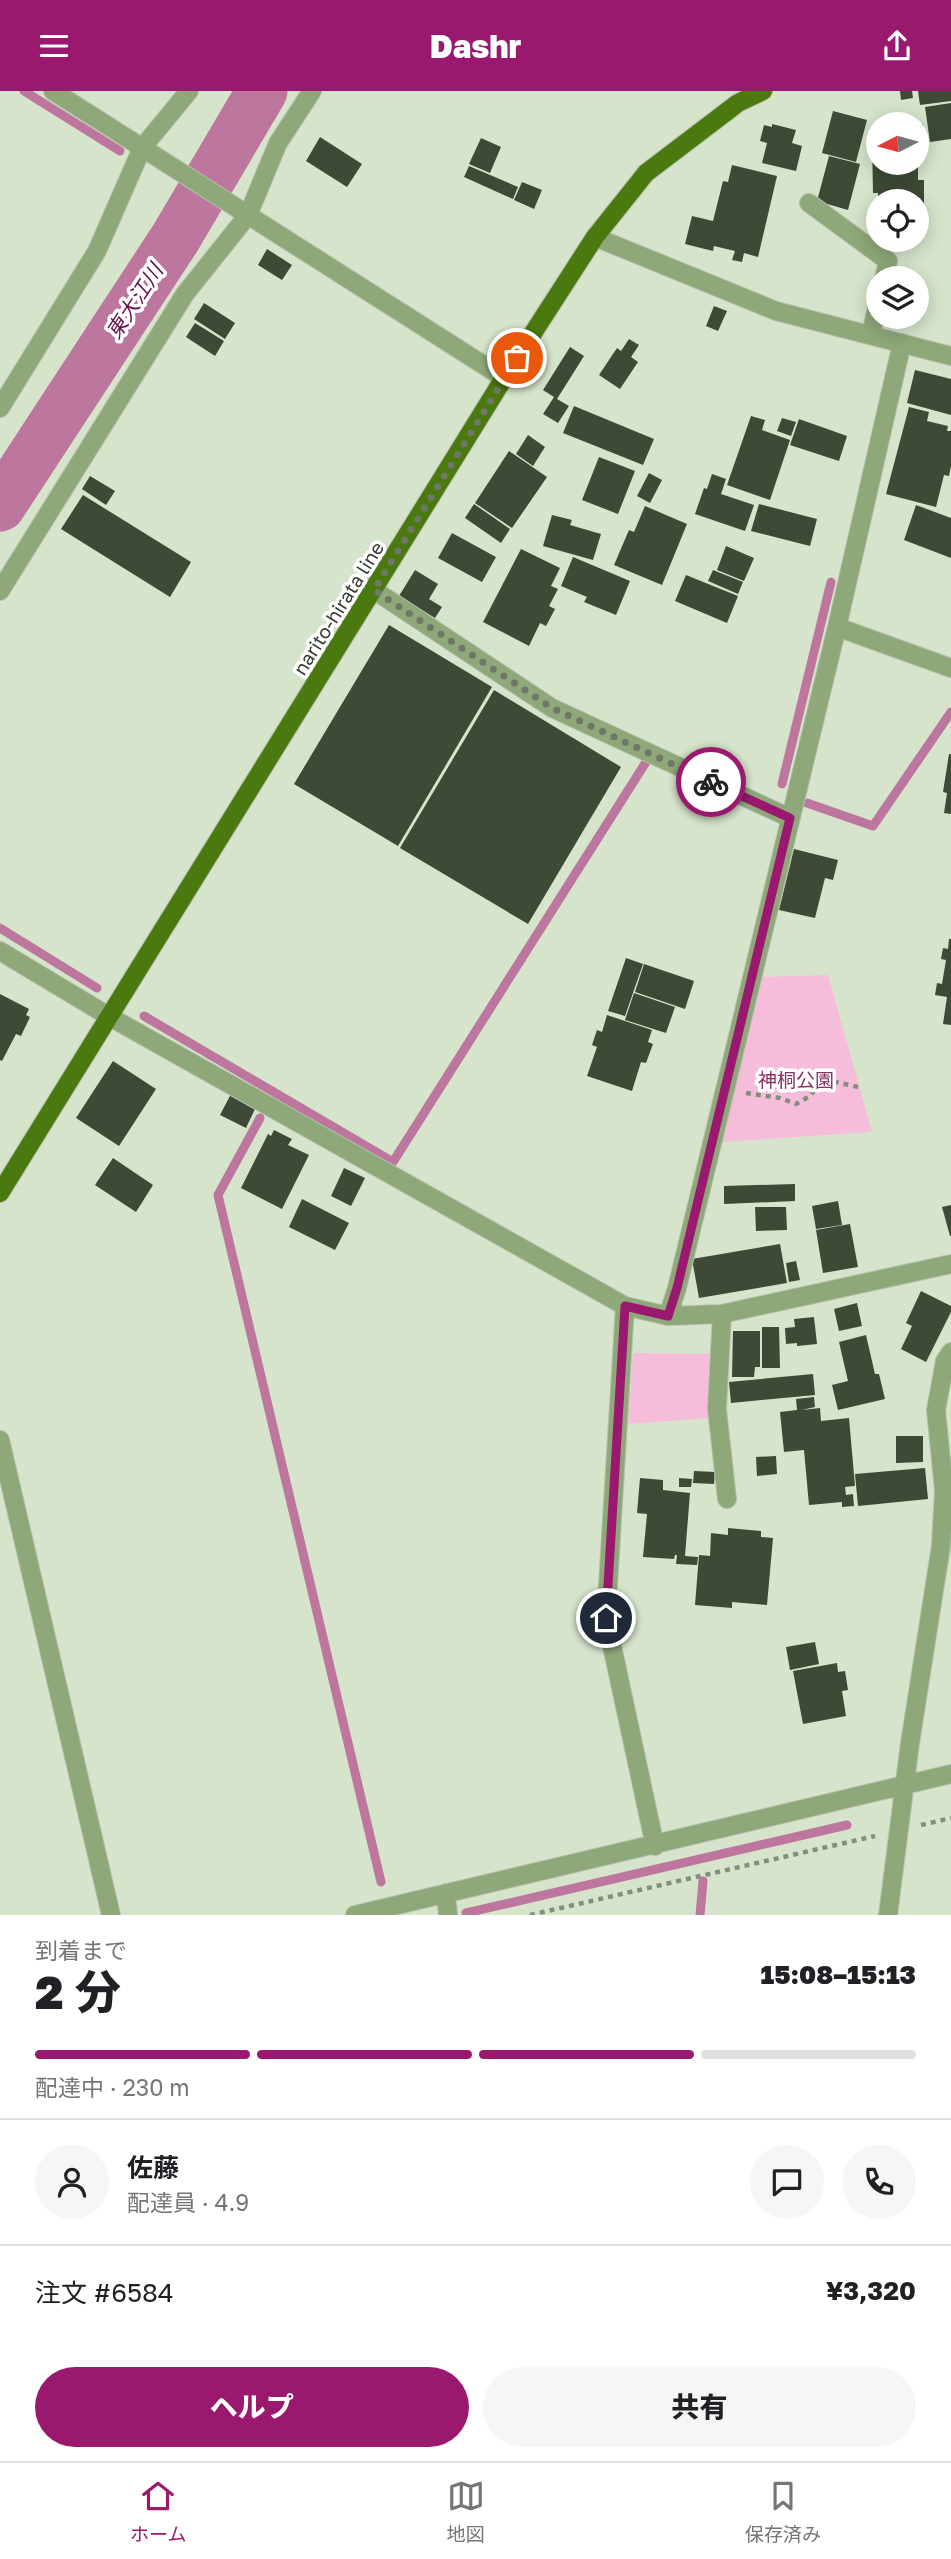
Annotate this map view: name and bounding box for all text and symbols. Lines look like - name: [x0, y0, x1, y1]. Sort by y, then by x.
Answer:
- icon: menu: [35, 27, 73, 65]
- text: Dashr: [430, 27, 521, 65]
- icon: share: [878, 27, 916, 65]
- north arrow: [866, 112, 929, 175]
- map controls: [866, 112, 929, 329]
- button: locate: [866, 189, 929, 252]
- water label: 東大江川: [100, 257, 169, 343]
- button: layers: [866, 266, 929, 329]
- pin: [487, 328, 547, 388]
- icon: bag: [498, 339, 536, 377]
- street label: narito-hirata line: [288, 537, 388, 679]
- courier: [676, 747, 746, 817]
- icon: bike: [692, 763, 730, 801]
- park label: 神桐公園: [758, 1068, 834, 1091]
- pin: [576, 1588, 636, 1648]
- icon: home: [587, 1599, 625, 1637]
- text: 到着まで: [35, 1936, 127, 1964]
- text: 15:08–15:13: [760, 1959, 916, 1990]
- text: 2 分: [35, 1964, 121, 2019]
- text: 配達中 · 230 m: [35, 2073, 190, 2101]
- button: person: [35, 2145, 109, 2219]
- button: chat: [750, 2145, 824, 2219]
- button: phone: [842, 2145, 916, 2219]
- text: 佐藤: [127, 2152, 179, 2183]
- text: 配達員 · 4.9: [127, 2188, 249, 2216]
- text: ¥3,320: [826, 2275, 916, 2306]
- text: 注文 #6584: [35, 2277, 174, 2308]
- button: ヘルプ: [35, 2367, 469, 2447]
- button: 共有: [483, 2367, 916, 2447]
- tab: ホーム: [130, 2477, 187, 2546]
- tab: 地図: [447, 2477, 485, 2546]
- tab: 保存済み: [745, 2477, 821, 2546]

